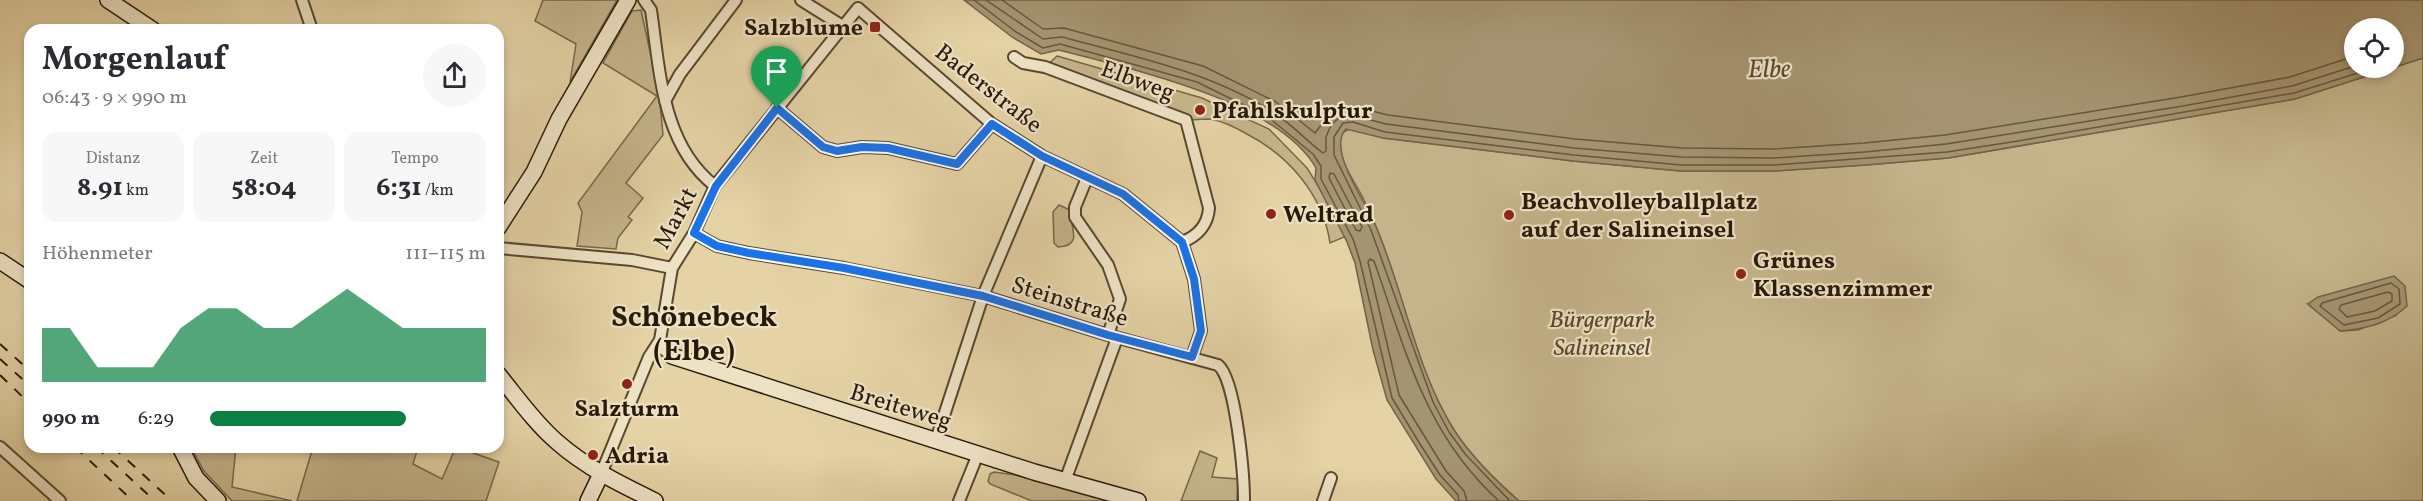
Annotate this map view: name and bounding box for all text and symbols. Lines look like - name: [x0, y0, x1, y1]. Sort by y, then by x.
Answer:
- place label: Salzblume: [744, 12, 863, 46]
- map controls: [2344, 18, 2404, 78]
- button: locate: [2344, 18, 2404, 78]
- marker: Salzblume: [868, 20, 882, 34]
- street label: Baderstraße: [927, 37, 1049, 142]
- text: Morgenlauf: [42, 38, 227, 84]
- button: share: [423, 44, 486, 107]
- pin: [751, 46, 802, 108]
- water label: Elbe: [1747, 52, 1791, 88]
- street label: Elbweg: [1096, 53, 1179, 111]
- icon: arrive: [760, 55, 793, 88]
- text: 06:43 · 9 × 990 m: [42, 84, 187, 112]
- place label: Pfahlskulptur: [1212, 95, 1372, 129]
- marker: Pfahlskulptur: [1193, 103, 1207, 117]
- text: Distanz: [86, 148, 140, 170]
- text: Zeit: [250, 148, 278, 170]
- text: Tempo: [391, 148, 439, 170]
- text: 8.91: [77, 170, 123, 206]
- text: 58:04: [231, 170, 297, 206]
- text: 6:31: [376, 170, 422, 206]
- text: km: [123, 180, 149, 202]
- text: /km: [422, 180, 454, 202]
- street label: Markt: [646, 182, 707, 256]
- place label: Beachvolleyballplatz auf der Salineinsel: [1521, 186, 1757, 248]
- place label: Weltrad: [1283, 199, 1374, 233]
- marker: Weltrad: [1264, 207, 1278, 221]
- marker: Beachvolleyballplatz auf der Salineinsel: [1502, 208, 1516, 222]
- text: Höhenmeter: [42, 240, 153, 268]
- text: 111–115 m: [405, 240, 486, 268]
- place label: Grünes Klassenzimmer: [1753, 245, 1932, 307]
- marker: Grünes Klassenzimmer: [1734, 267, 1748, 281]
- street label: Steinstraße: [1007, 269, 1132, 337]
- district label: Schönebeck (Elbe): [611, 297, 777, 373]
- park label: Bürgerpark Salineinsel: [1549, 304, 1655, 366]
- street label: Breiteweg: [845, 376, 956, 440]
- marker: Salzturm: [620, 377, 634, 391]
- place label: Salzturm: [574, 393, 680, 427]
- text: 990 m: [42, 405, 100, 433]
- text: 6:29: [138, 405, 174, 433]
- place label: Adria: [605, 440, 669, 474]
- marker: Adria: [586, 448, 600, 462]

